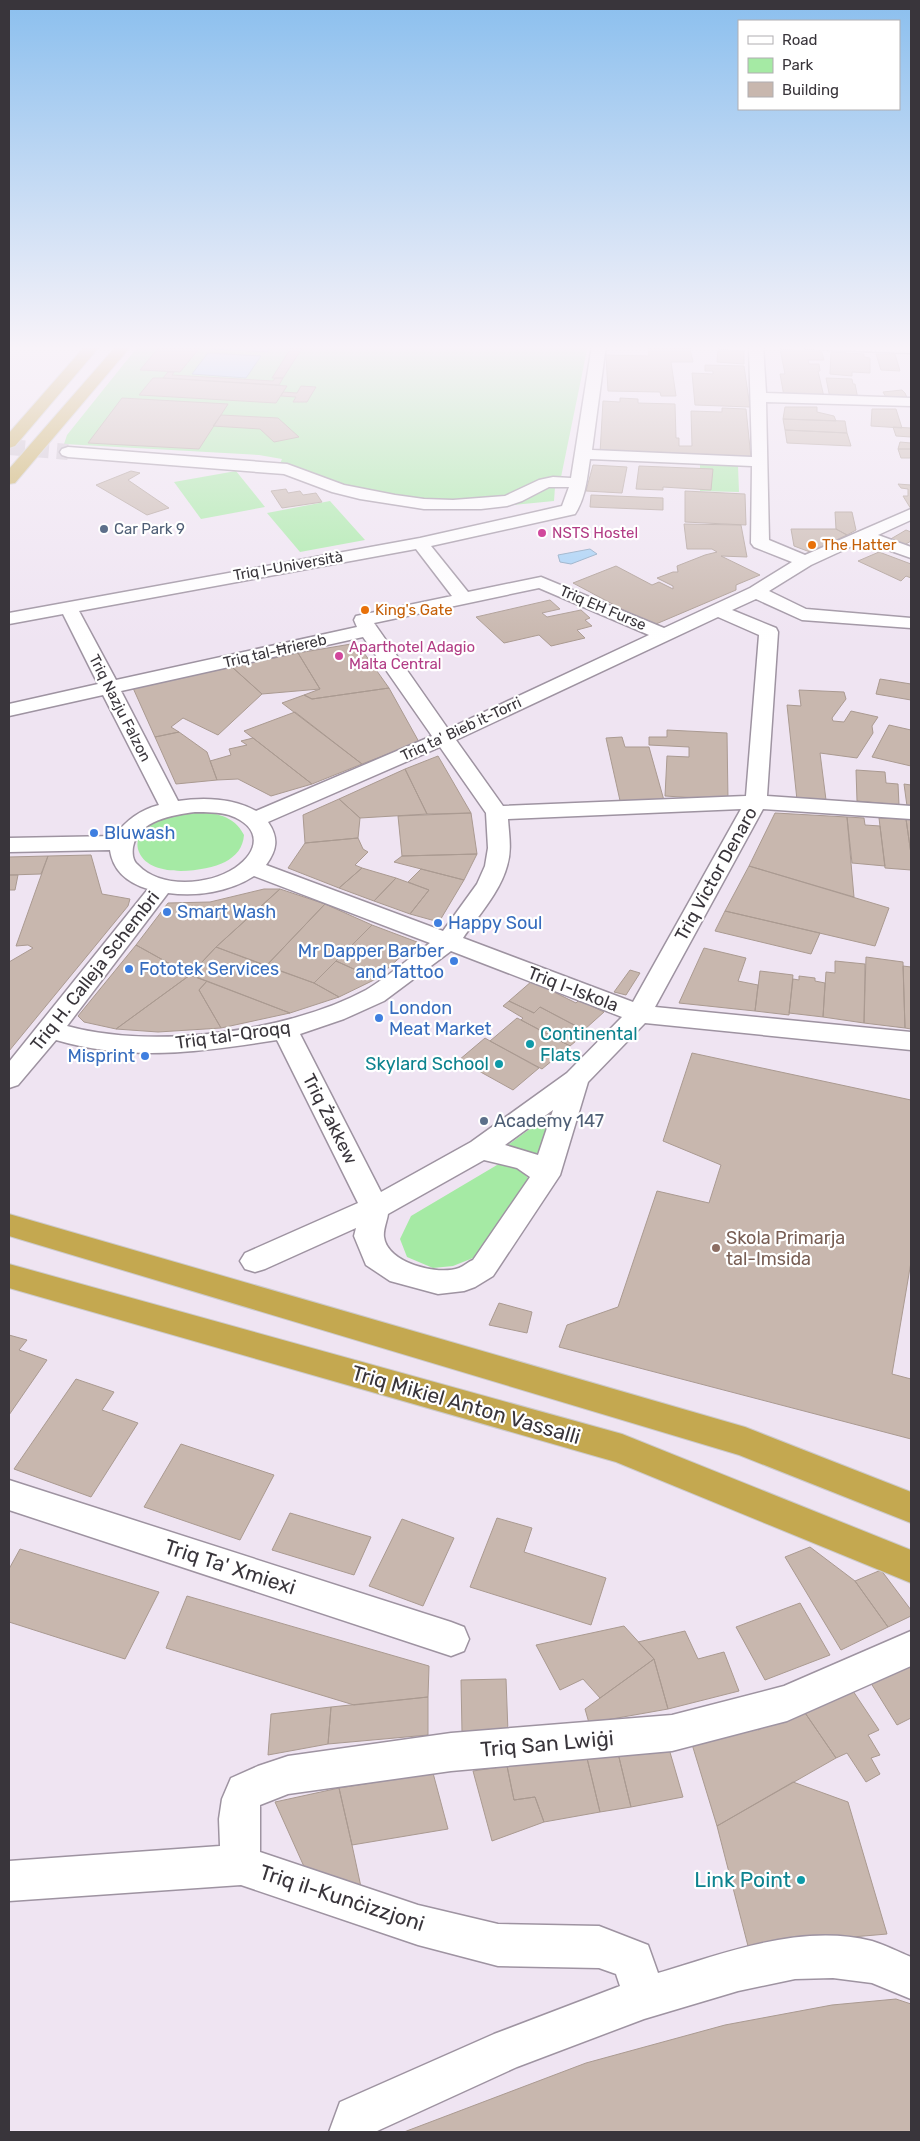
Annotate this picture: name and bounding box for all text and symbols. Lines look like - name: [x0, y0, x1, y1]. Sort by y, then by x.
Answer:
- legend: [738, 20, 900, 110]
- text: Road: [782, 31, 818, 49]
- text: Park: [782, 56, 813, 74]
- text: Building: [782, 81, 839, 99]
- place label: Car Park 9: [114, 520, 185, 538]
- marker: Car Park 9: [98, 523, 110, 535]
- place label: NSTS Hostel: [552, 524, 638, 542]
- marker: NSTS Hostel: [536, 527, 548, 539]
- place label: The Hatter: [822, 536, 897, 554]
- marker: The Hatter: [806, 539, 818, 551]
- street label: Triq l-Università: [232, 547, 344, 585]
- street label: Triq EH Furse: [557, 582, 649, 634]
- place label: King's Gate: [375, 601, 453, 619]
- marker: King's Gate: [359, 604, 371, 616]
- street label: Triq tal-Ħriereb: [222, 630, 328, 672]
- place label: Aparthotel Adagio Malta Central: [349, 638, 475, 673]
- marker: Aparthotel Adagio Malta Central: [333, 650, 345, 662]
- street label: Triq Nazju Falzon: [85, 651, 155, 765]
- street label: Triq ta' Bieb it-Torri: [398, 693, 524, 765]
- street label: Triq Victor Denaro: [670, 803, 762, 945]
- place label: Bluwash: [104, 822, 175, 844]
- marker: Bluwash: [88, 827, 100, 839]
- street label: Triq H. Calleja Schembri: [26, 887, 164, 1055]
- place label: Smart Wash: [177, 901, 276, 923]
- marker: Smart Wash: [161, 906, 173, 918]
- place label: Happy Soul: [448, 912, 543, 934]
- marker: Happy Soul: [432, 917, 444, 929]
- place label: Mr Dapper Barber and Tattoo: [298, 940, 444, 983]
- marker: Mr Dapper Barber and Tattoo: [448, 955, 460, 967]
- place label: Fototek Services: [139, 958, 279, 980]
- street label: Triq l-Iskola: [524, 962, 622, 1016]
- marker: Fototek Services: [123, 963, 135, 975]
- place label: London Meat Market: [389, 997, 492, 1040]
- marker: London Meat Market: [373, 1012, 385, 1024]
- street label: Triq tal-Qroqq: [174, 1016, 292, 1054]
- place label: Continental Flats: [540, 1023, 638, 1066]
- marker: Continental Flats: [524, 1038, 536, 1050]
- place label: Misprint: [67, 1045, 135, 1067]
- marker: Misprint: [139, 1050, 151, 1062]
- place label: Skylard School: [365, 1053, 489, 1075]
- marker: Skylard School: [493, 1058, 505, 1070]
- street label: Triq Żakkew: [298, 1070, 362, 1168]
- place label: Academy 147: [494, 1110, 604, 1132]
- marker: Academy 147: [478, 1115, 490, 1127]
- place label: Skola Primarja tal-Imsida: [726, 1227, 845, 1270]
- marker: Skola Primarja tal-Imsida: [710, 1242, 722, 1254]
- street label: Triq Mikiel Anton Vassalli: [349, 1360, 583, 1449]
- street label: Triq Ta' Xmiexi: [161, 1534, 299, 1600]
- street label: Triq San Lwiġi: [479, 1725, 615, 1762]
- street label: Triq il-Kunċizzjoni: [256, 1859, 428, 1936]
- place label: Link Point: [694, 1867, 791, 1892]
- marker: Link Point: [795, 1874, 807, 1886]

